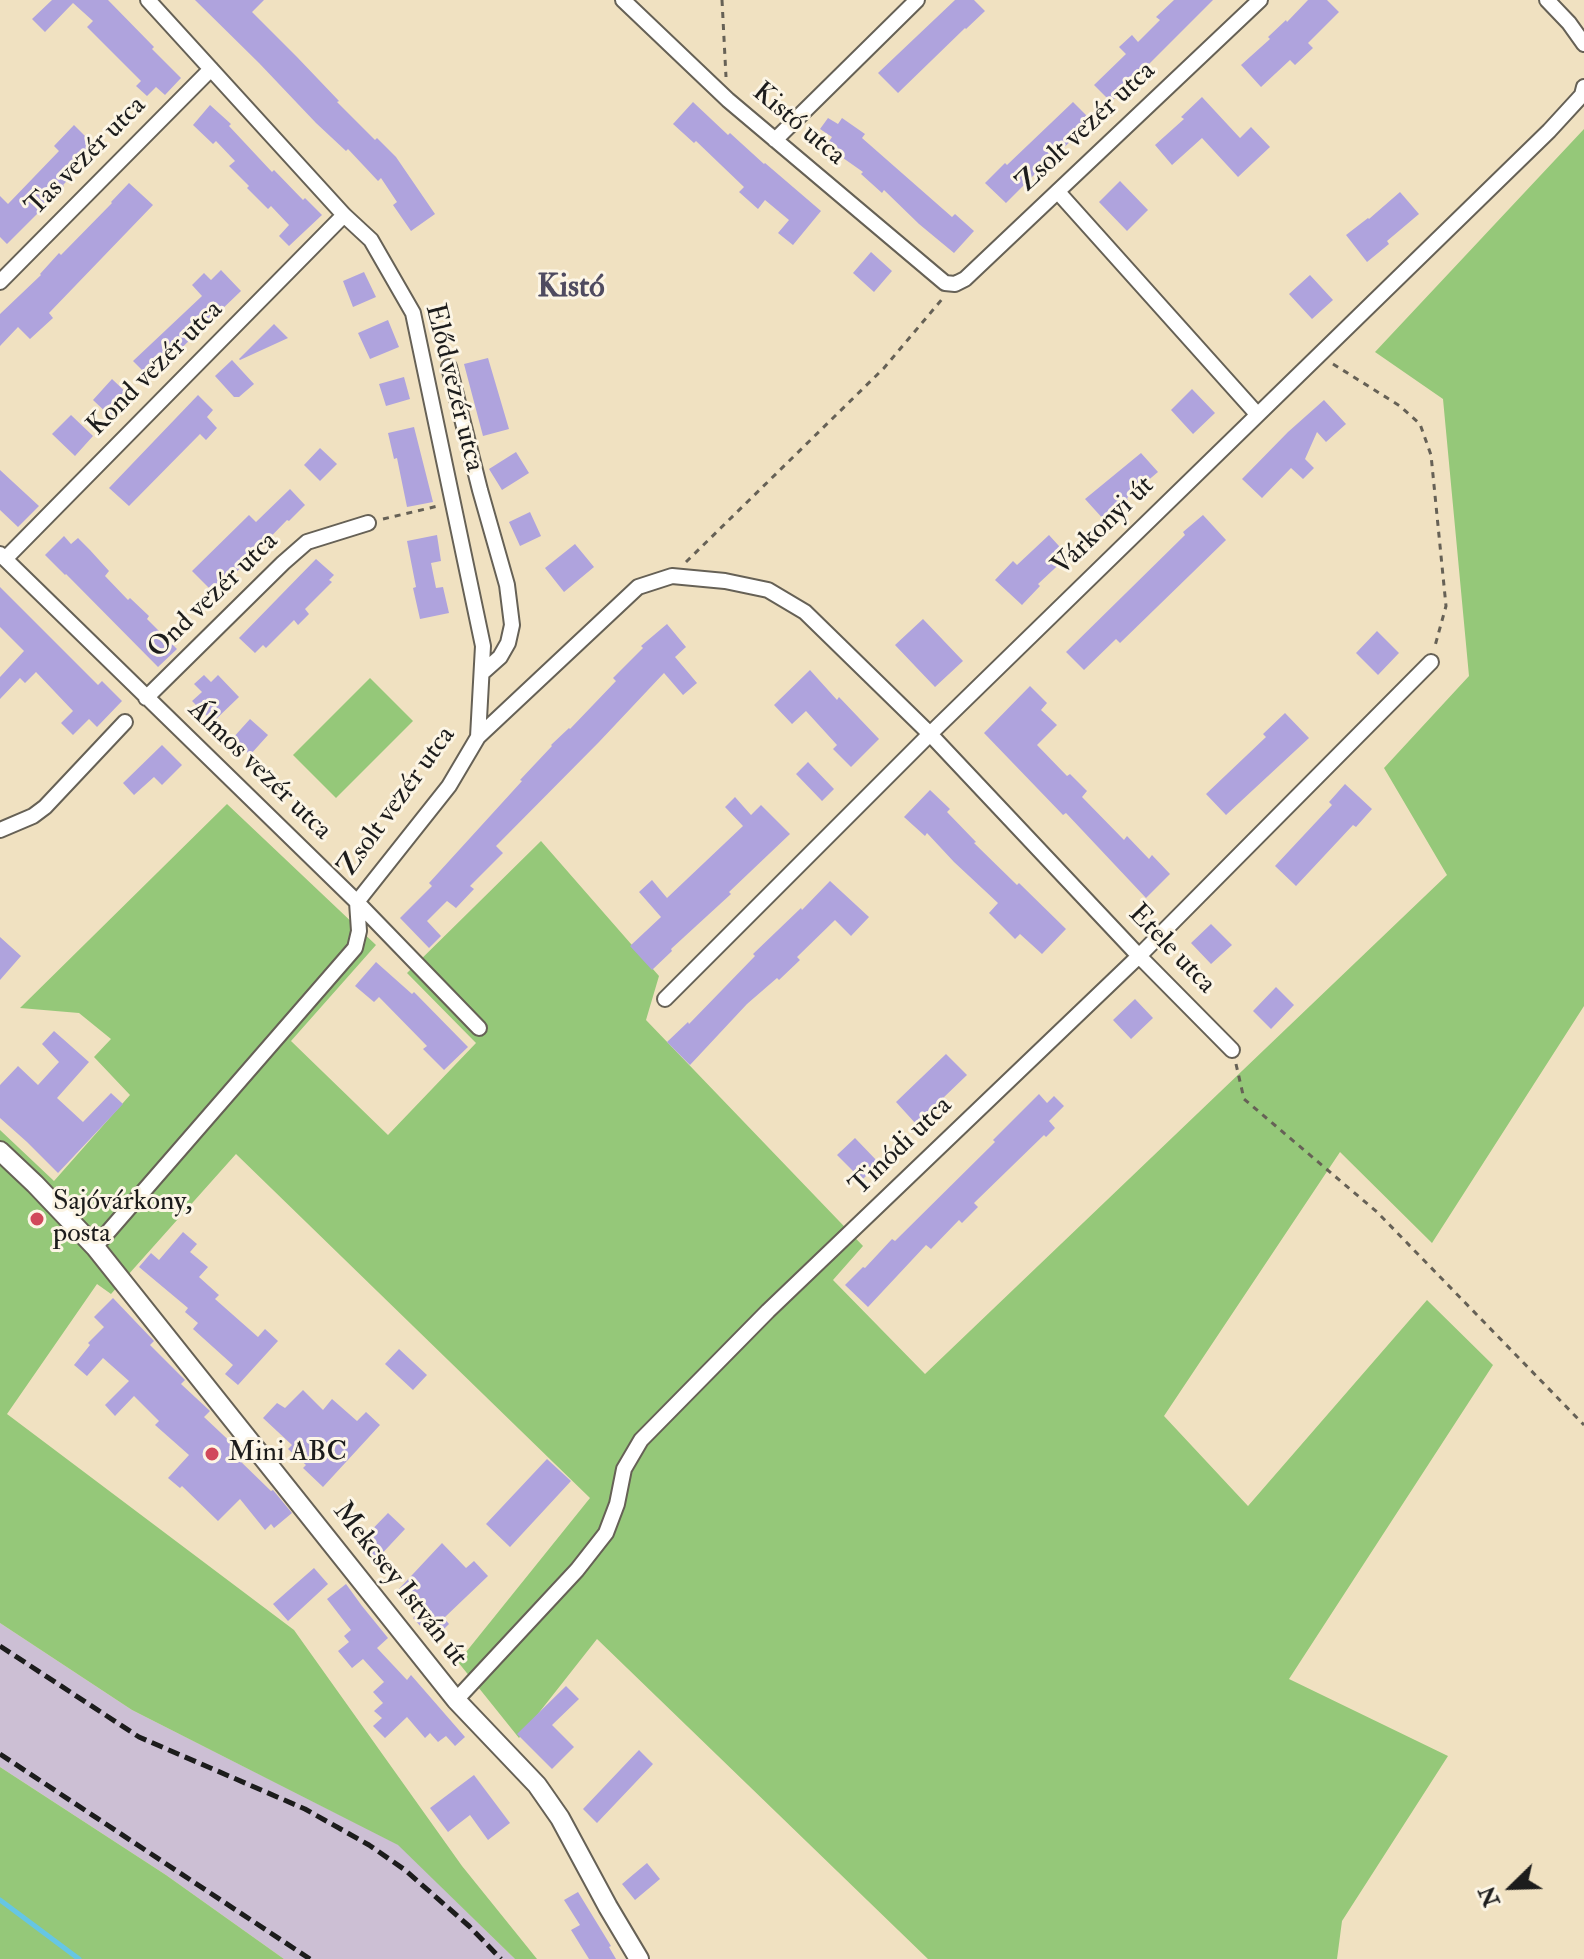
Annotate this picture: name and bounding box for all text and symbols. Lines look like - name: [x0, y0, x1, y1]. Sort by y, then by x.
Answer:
- street label: Zsolt vezér utca: [1011, 55, 1163, 201]
- street label: Kistó utca: [745, 76, 851, 174]
- street label: Tas vezér utca: [20, 90, 154, 224]
- district label: Kistó: [537, 270, 605, 308]
- street label: Kond vezér utca: [81, 294, 231, 444]
- street label: Előd vezér utca: [416, 301, 490, 475]
- street label: Várkonyi út: [1046, 470, 1162, 584]
- street label: Ond vezér utca: [142, 526, 286, 666]
- street label: Álmos vezér utca: [180, 694, 338, 848]
- street label: Zsolt vezér utca: [332, 720, 464, 884]
- street label: Etele utca: [1120, 898, 1222, 1002]
- street label: Tinódi utca: [844, 1090, 960, 1204]
- place label: Sajóvárkony, posta: [53, 1186, 192, 1252]
- marker: Sajóvárkony, posta: [28, 1210, 46, 1228]
- place label: Mini ABC: [228, 1437, 347, 1471]
- marker: Mini ABC: [203, 1445, 221, 1463]
- street label: Mekcsey István út: [324, 1496, 474, 1674]
- north arrow: [1472, 1847, 1552, 1927]
- text: N: [1473, 1882, 1507, 1911]

